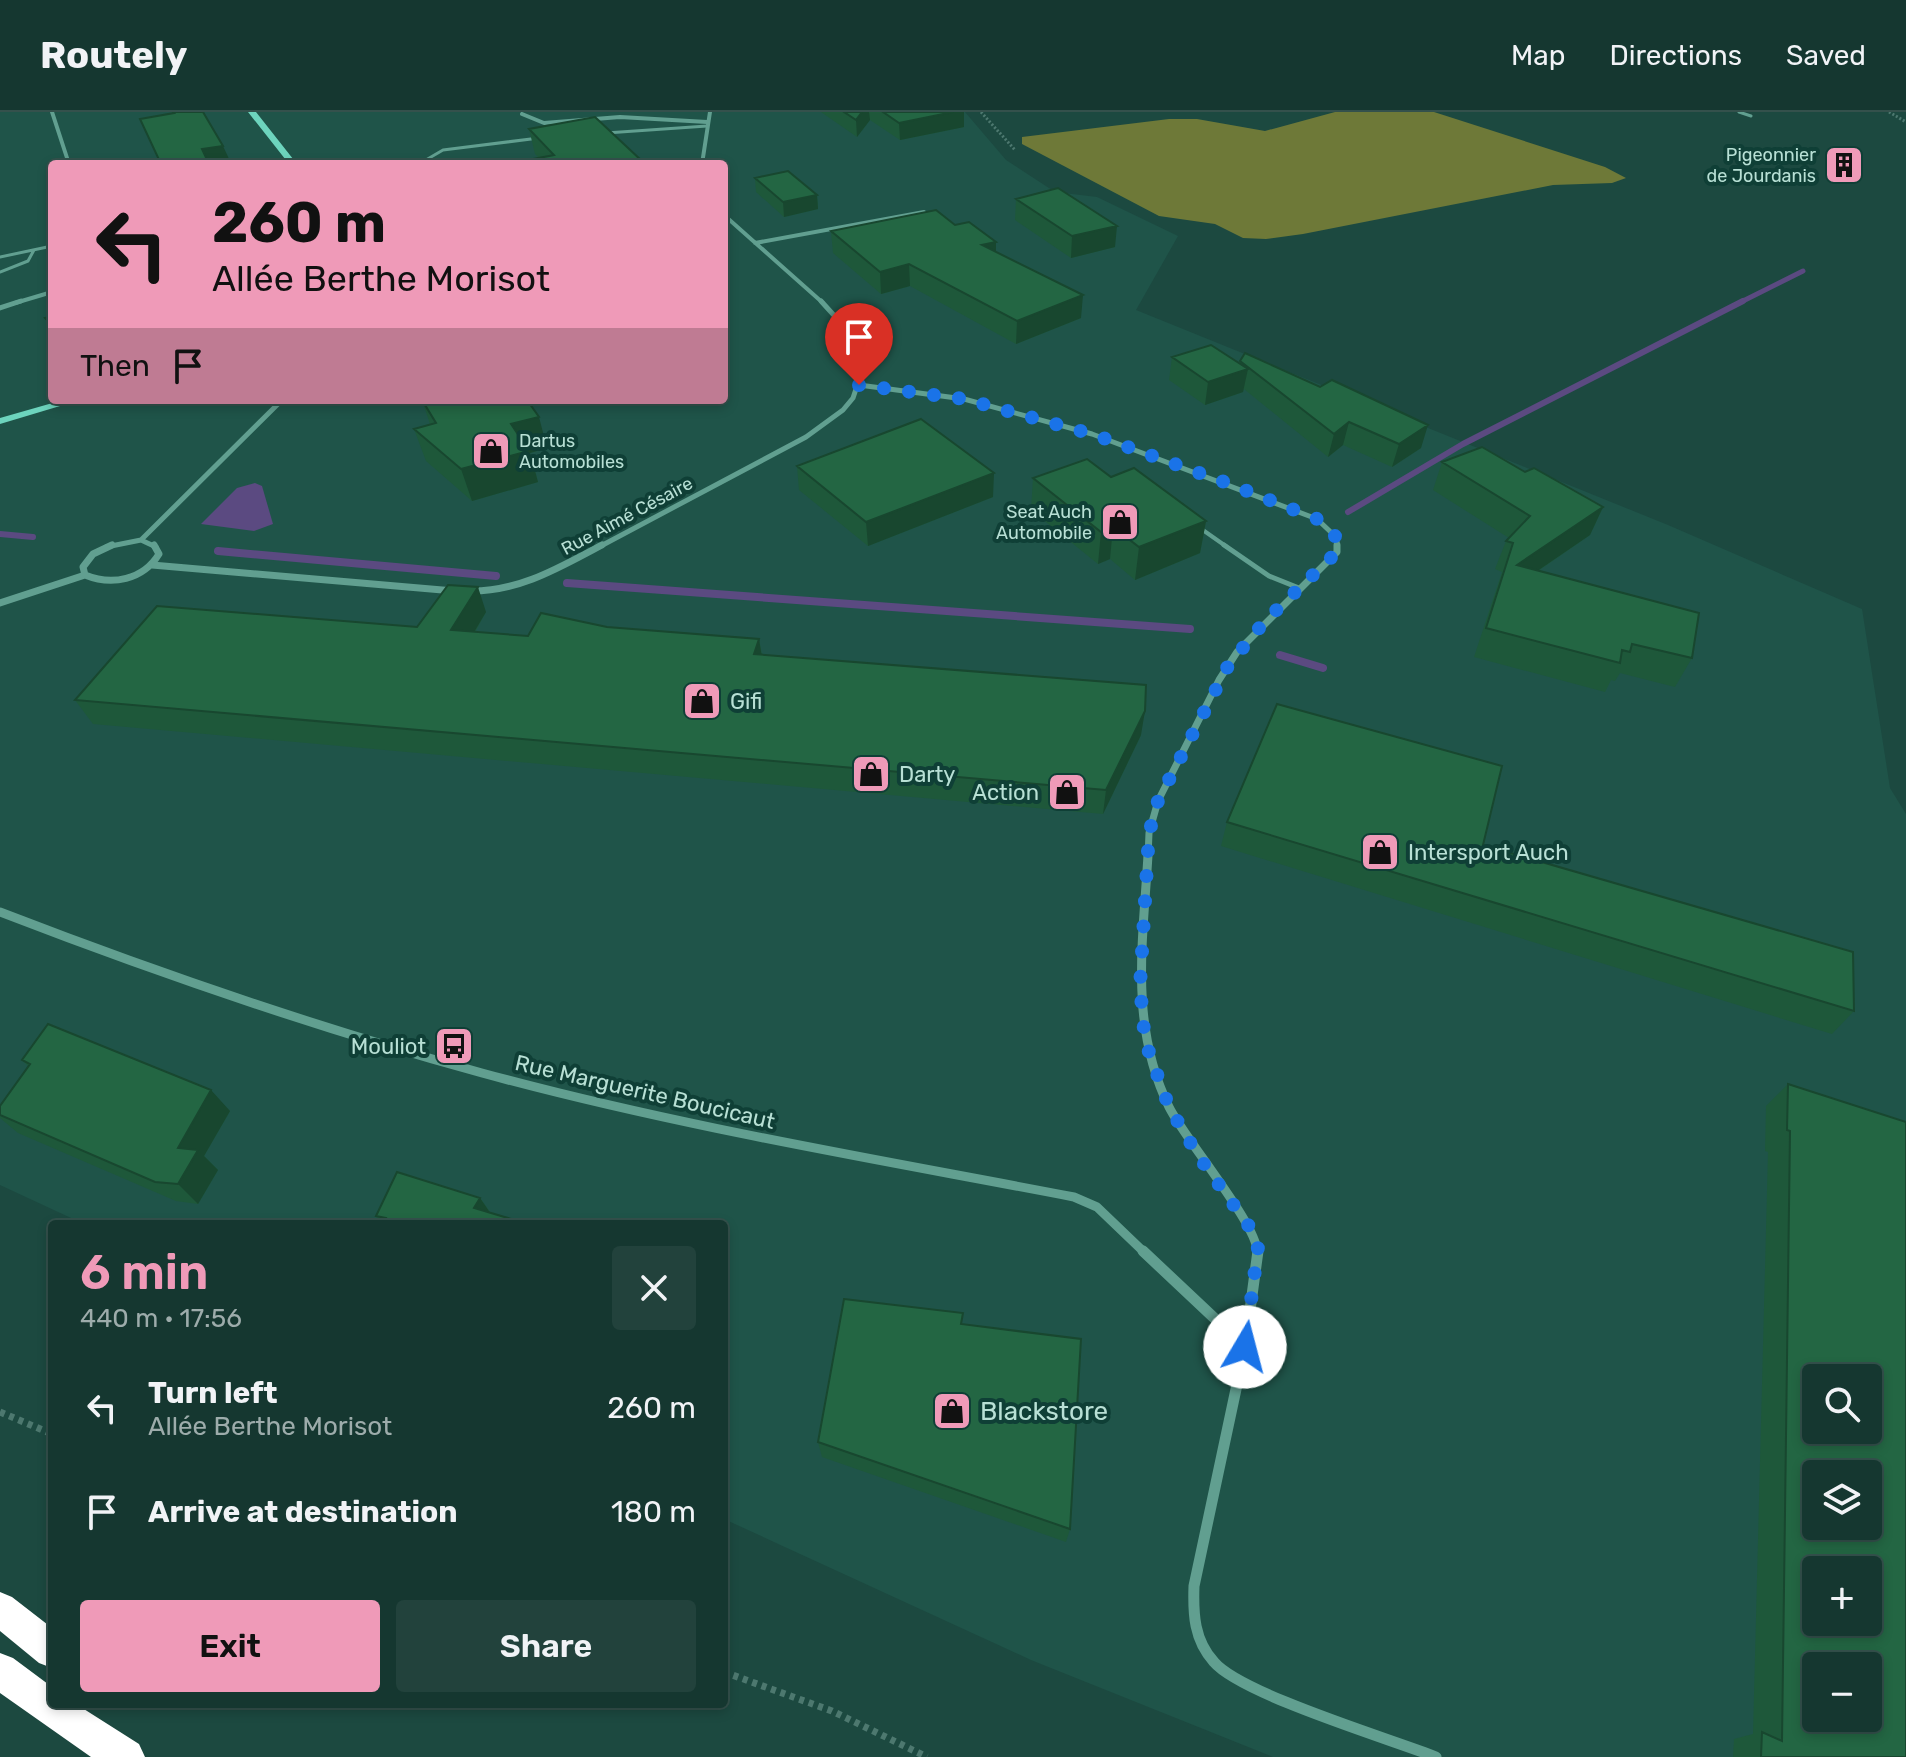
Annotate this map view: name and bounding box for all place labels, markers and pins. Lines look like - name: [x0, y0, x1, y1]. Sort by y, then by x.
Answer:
- place label: Pigeonnier de Jourdanis: [1706, 144, 1816, 187]
- building icon: Pigeonnier de Jourdanis: [1823, 144, 1865, 186]
- pin: [825, 303, 893, 385]
- shop icon: Dartus Automobiles: [470, 430, 512, 472]
- place label: Dartus Automobiles: [519, 430, 624, 473]
- place label: Seat Auch Automobile: [996, 501, 1092, 544]
- shop icon: Seat Auch Automobile: [1099, 501, 1141, 543]
- shop icon: Gifi: [681, 680, 723, 722]
- place label: Gifi: [730, 688, 762, 715]
- shop icon: Darty: [850, 753, 892, 795]
- place label: Darty: [899, 761, 955, 788]
- shop icon: Action: [1046, 771, 1088, 813]
- place label: Action: [972, 779, 1039, 806]
- shop icon: Intersport Auch: [1359, 831, 1401, 873]
- place label: Intersport Auch: [1408, 839, 1569, 866]
- bus stop icon: Mouliot: [433, 1025, 475, 1067]
- place label: Mouliot: [351, 1033, 426, 1060]
- shop icon: Blackstore: [931, 1390, 973, 1432]
- place label: Blackstore: [980, 1396, 1108, 1427]

